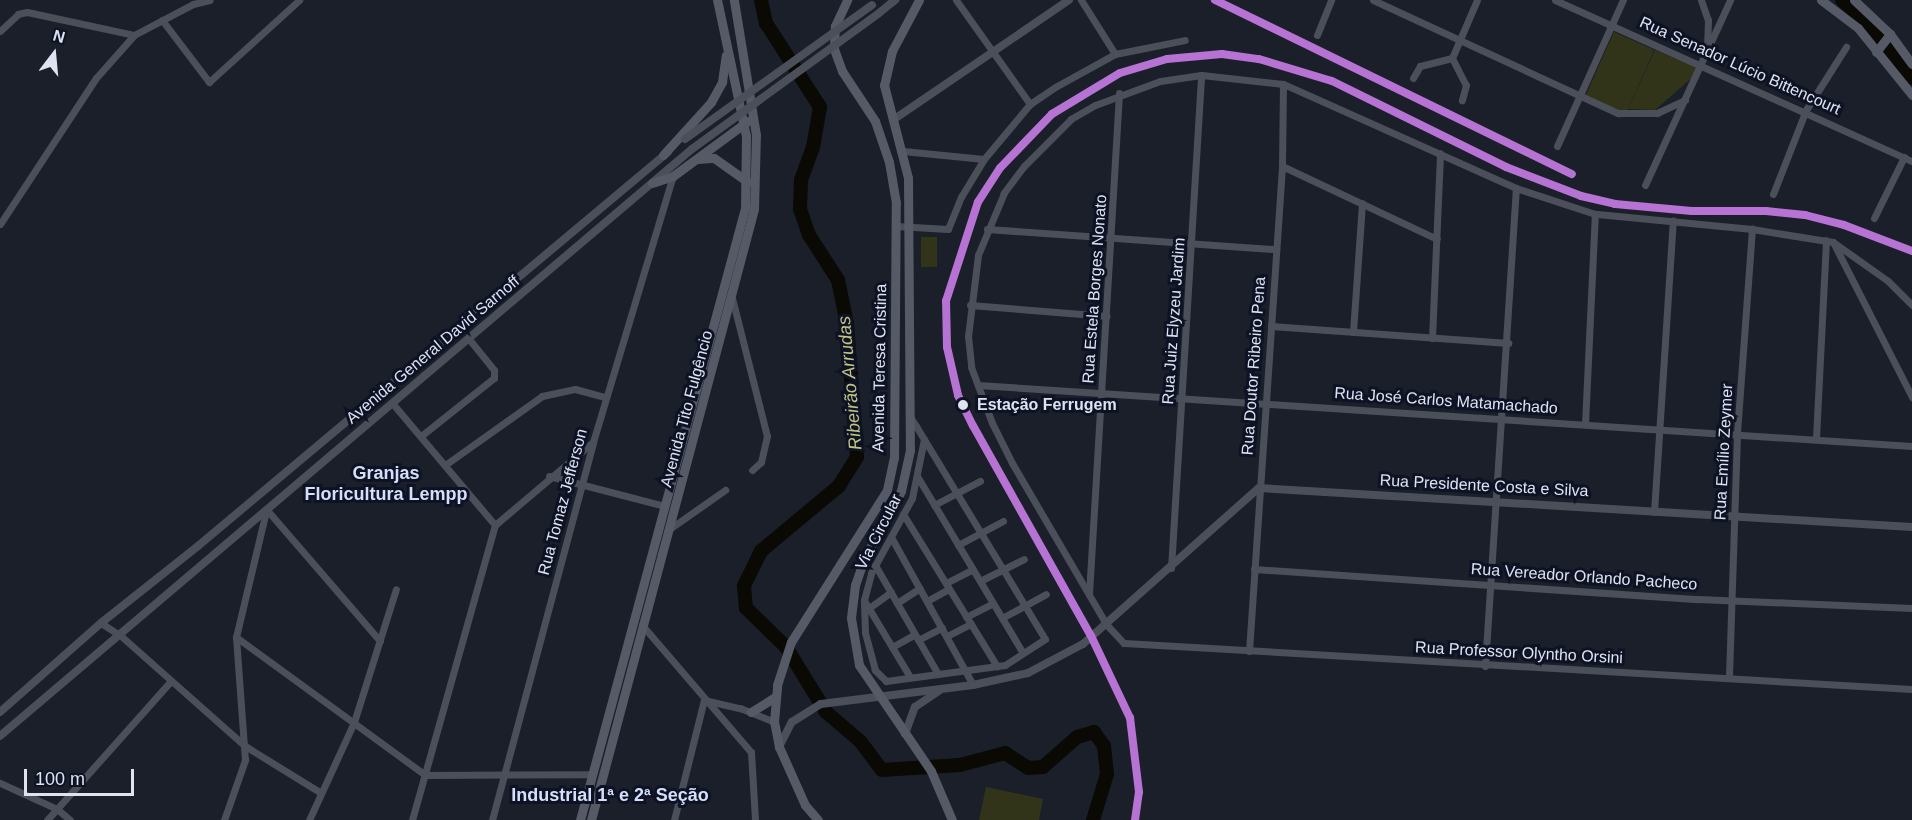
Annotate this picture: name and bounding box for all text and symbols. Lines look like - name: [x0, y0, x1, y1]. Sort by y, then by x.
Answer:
- street label: Rua Senador Lúcio Bittencourt: [1637, 13, 1843, 119]
- north arrow: [24, 24, 84, 84]
- text: N: [51, 26, 67, 46]
- street label: Rua Estela Borges Nonato: [1079, 194, 1111, 384]
- street label: Rua Juiz Elyzeu Jardim: [1159, 237, 1189, 405]
- street label: Avenida General David Sarnoff: [343, 272, 523, 428]
- street label: Rua Doutor Ribeiro Pena: [1238, 276, 1270, 456]
- street label: Avenida Teresa Cristina: [869, 284, 891, 452]
- water label: Ribeirão Arrudas: [833, 315, 867, 451]
- street label: Avenida Tito Fulgêncio: [657, 328, 717, 490]
- street label: Rua Emílio Zeymer: [1711, 383, 1737, 521]
- street label: Rua José Carlos Matamachado: [1334, 384, 1558, 418]
- place label: Estação Ferrugem: [977, 395, 1117, 415]
- marker: Estação Ferrugem: [954, 396, 972, 414]
- street label: Rua Tomaz Jefferson: [534, 427, 592, 577]
- district label: Granjas Floricultura Lempp: [304, 463, 468, 506]
- street label: Rua Presidente Costa e Silva: [1379, 471, 1589, 501]
- street label: Via Circular: [852, 491, 906, 573]
- street label: Rua Vereador Orlando Pacheco: [1470, 560, 1698, 594]
- street label: Rua Professor Olyntho Orsini: [1415, 638, 1623, 668]
- scale bar: [27, 757, 136, 795]
- text: 100 m: [35, 769, 85, 789]
- district label: Industrial 1ª e 2ª Seção: [511, 784, 709, 806]

